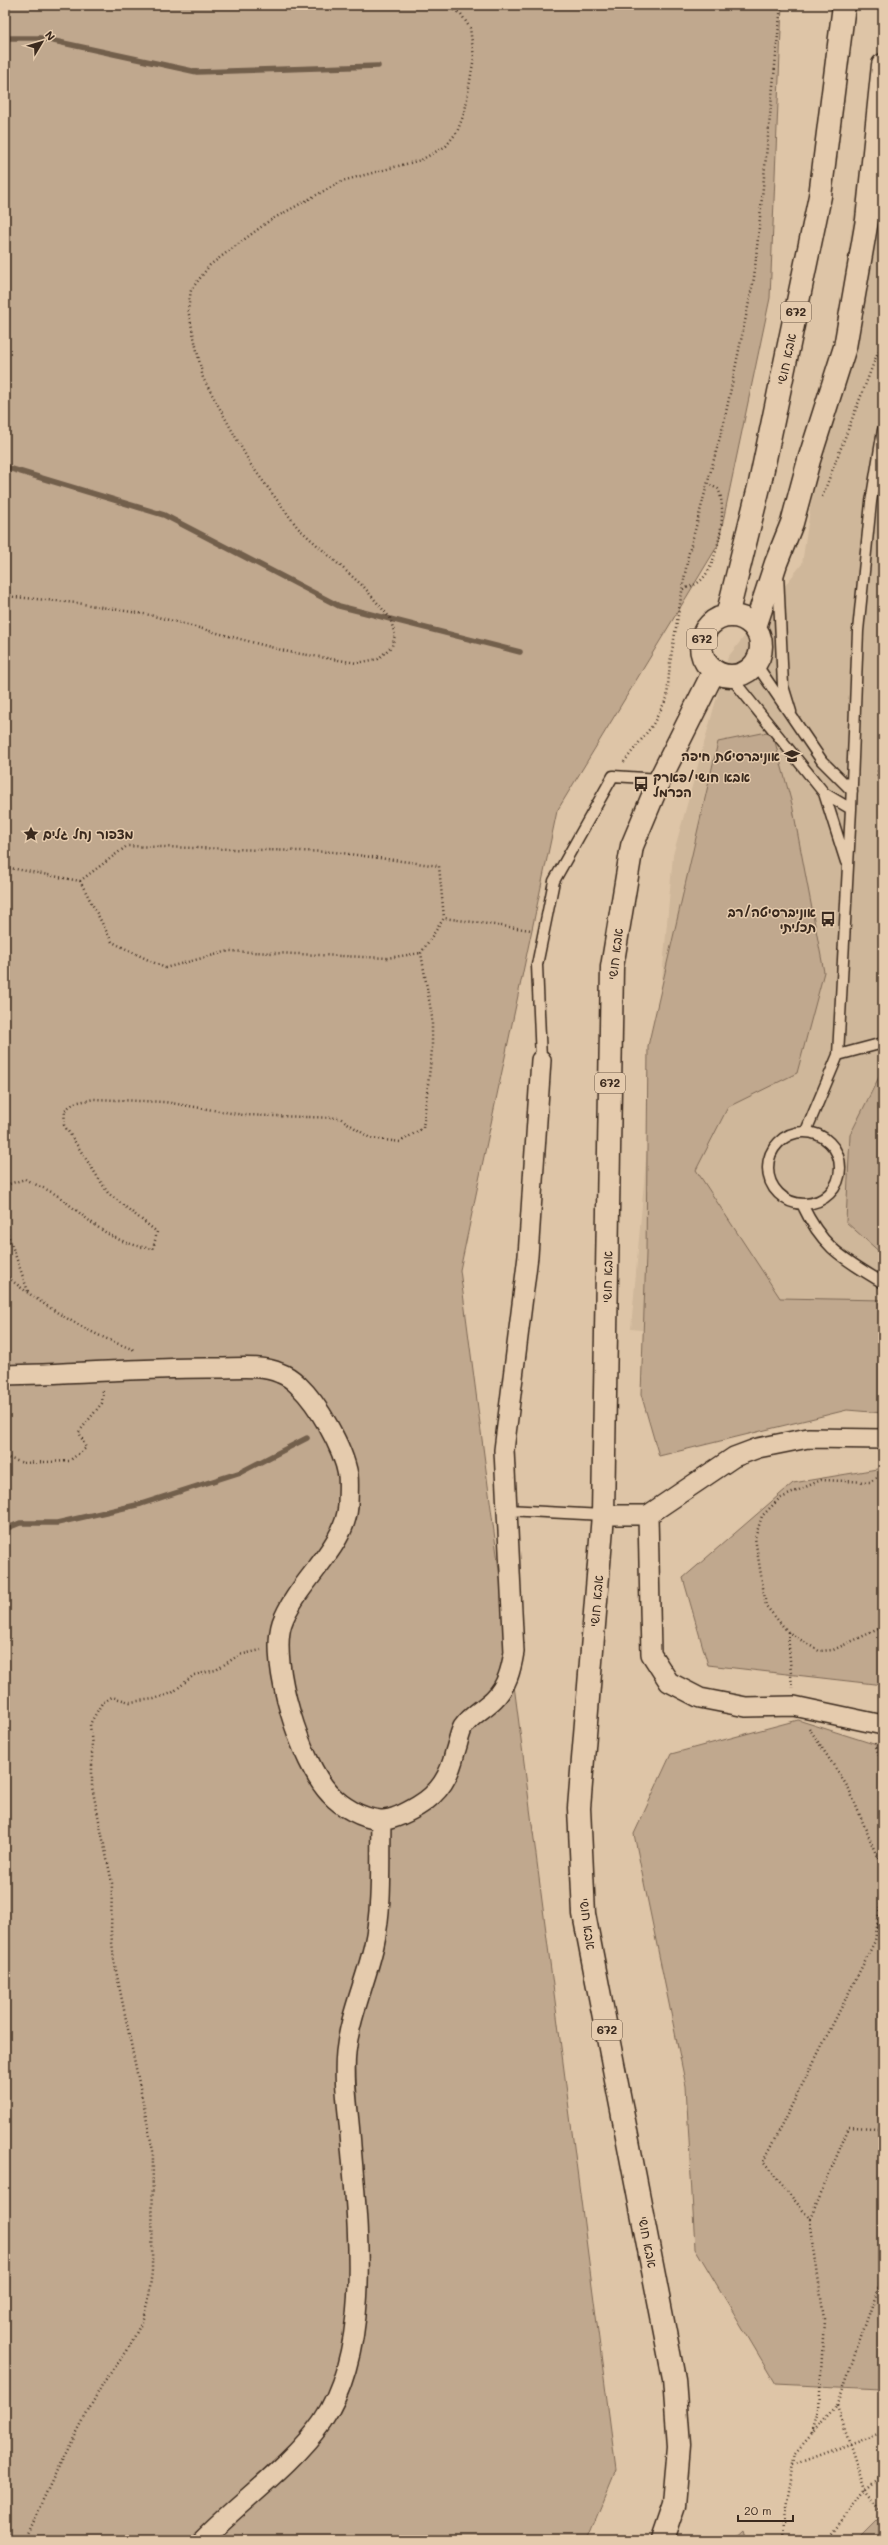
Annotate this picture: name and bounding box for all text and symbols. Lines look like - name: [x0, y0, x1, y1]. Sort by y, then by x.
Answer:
- north arrow: [22, 22, 62, 62]
- text: N: [42, 28, 59, 43]
- road number: 672: [781, 302, 811, 322]
- street label: אבא חושי: [772, 331, 799, 386]
- road number: 672: [687, 629, 717, 649]
- place label: אוניברסיטת חיפה: [681, 747, 780, 765]
- school or university icon: אוניברסיטת חיפה: [783, 747, 801, 765]
- place label: אבא חושי/פארק הכרמל: [653, 768, 750, 800]
- bus stop icon: אבא חושי/פארק הכרמל: [632, 775, 650, 793]
- place icon: מצפור נחל גלים: [22, 825, 40, 843]
- place label: מצפור נחל גלים: [43, 825, 134, 842]
- place label: אוניברסיטה/רב תכליתי: [727, 903, 816, 935]
- bus stop icon: אוניברסיטה/רב תכליתי: [819, 910, 837, 928]
- street label: אבא חושי: [603, 927, 626, 981]
- road number: 672: [595, 1073, 625, 1093]
- street label: אבא חושי: [598, 1251, 615, 1303]
- street label: אבא חושי: [585, 1574, 606, 1628]
- street label: אבא חושי: [576, 1897, 601, 1951]
- road number: 672: [592, 2020, 622, 2040]
- street label: אבא חושי: [635, 2215, 662, 2269]
- scale bar: [738, 2497, 793, 2523]
- text: 20 m: [744, 2502, 772, 2518]

